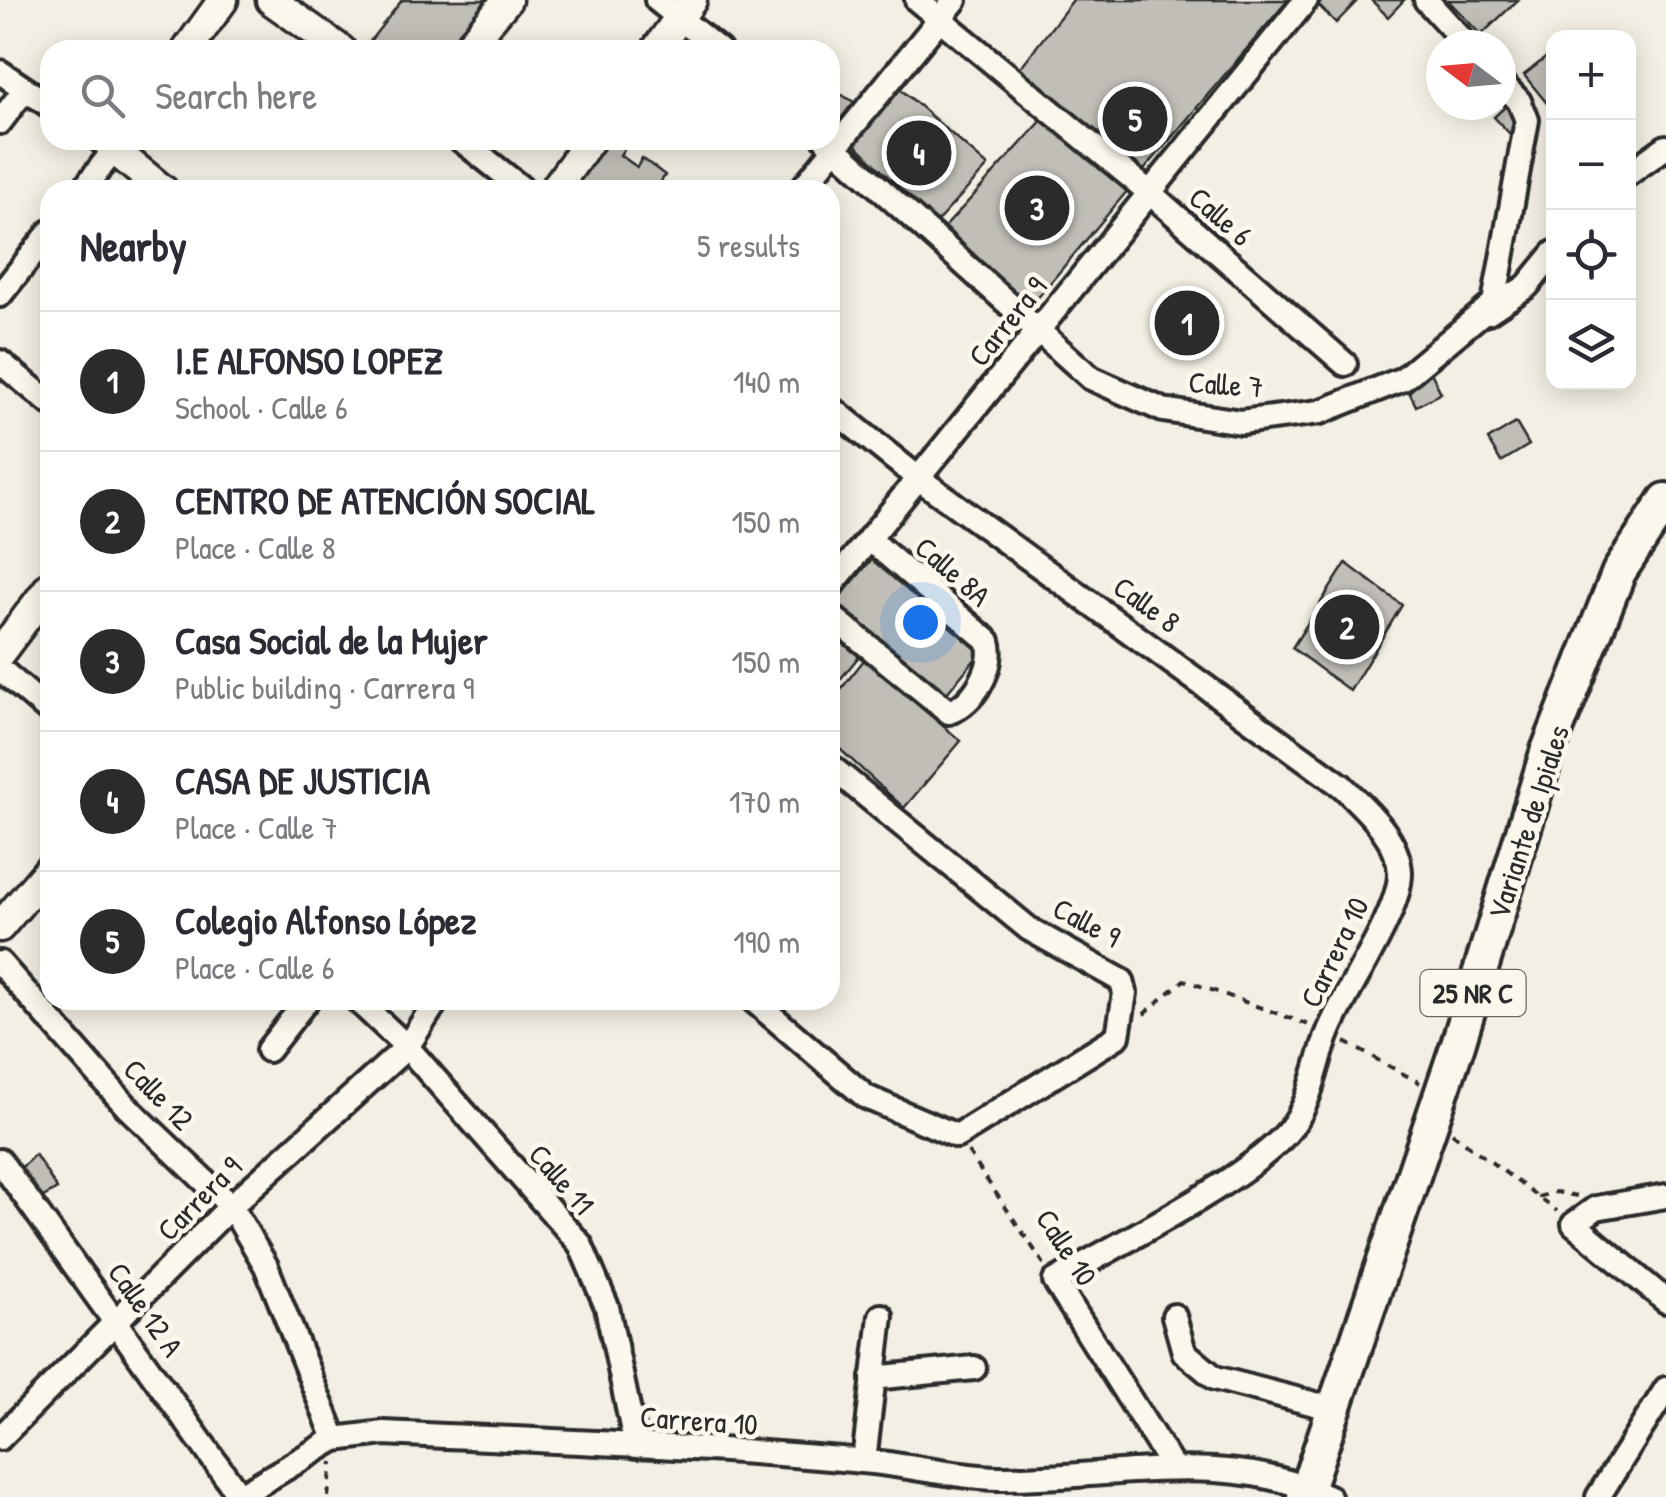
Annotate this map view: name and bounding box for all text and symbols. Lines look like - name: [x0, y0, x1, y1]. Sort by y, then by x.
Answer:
- north arrow: [1426, 30, 1516, 120]
- map controls: [1546, 30, 1636, 390]
- button: +: [1546, 30, 1636, 120]
- search box: [40, 40, 840, 150]
- icon: search: [75, 68, 130, 123]
- text: Search here: [155, 69, 317, 121]
- pin: 5: [1102, 82, 1168, 156]
- pin: 4: [886, 116, 952, 190]
- button: −: [1546, 120, 1636, 210]
- pin: 3: [1004, 170, 1070, 246]
- street label: Calle 6: [1181, 177, 1261, 255]
- button: locate: [1546, 210, 1636, 300]
- text: Nearby: [80, 217, 187, 274]
- text: 5 results: [697, 224, 800, 267]
- street label: Carrera 9: [959, 268, 1055, 374]
- pin: 1: [1154, 286, 1220, 360]
- button: layers: [1546, 300, 1636, 390]
- text: I.E ALFONSO LOPEZ: [175, 334, 443, 386]
- text: 1: [107, 360, 118, 403]
- text: 140 m: [733, 360, 800, 403]
- street label: Calle 7: [1187, 361, 1265, 407]
- text: School · Calle 6: [175, 386, 348, 429]
- text: CENTRO DE ATENCIÓN SOCIAL: [175, 474, 596, 526]
- text: 2: [105, 500, 120, 543]
- text: 150 m: [731, 500, 800, 543]
- text: Place · Calle 8: [175, 526, 336, 569]
- street label: Calle 8A: [907, 527, 999, 615]
- street label: Calle 8: [1106, 566, 1188, 642]
- pin: 2: [1314, 590, 1380, 664]
- your location: [895, 597, 946, 648]
- text: Casa Social de la Mujer: [175, 614, 488, 666]
- text: 3: [105, 640, 120, 683]
- text: 150 m: [731, 640, 800, 683]
- text: Public building · Carrera 9: [175, 666, 474, 709]
- street label: Variante de Ipiales: [1478, 720, 1578, 924]
- text: CASA DE JUSTICIA: [175, 754, 430, 806]
- text: 4: [106, 780, 119, 823]
- text: 170 m: [729, 780, 800, 823]
- text: Place · Calle 7: [175, 806, 338, 849]
- street label: Calle 9: [1046, 888, 1128, 956]
- street label: Carrera 10: [1290, 890, 1378, 1014]
- text: Colegio Alfonso López: [175, 894, 476, 946]
- text: 5: [106, 920, 119, 963]
- text: 190 m: [733, 920, 800, 963]
- text: Place · Calle 6: [175, 946, 334, 989]
- road number: 25 NR C: [1420, 970, 1526, 1016]
- street label: Calle 12: [115, 1050, 203, 1138]
- street label: Calle 11: [520, 1135, 604, 1223]
- street label: Carrera 9: [148, 1147, 250, 1249]
- street label: Calle 10: [1027, 1201, 1107, 1293]
- street label: Calle 12 A: [99, 1254, 193, 1364]
- street label: Carrera 10: [639, 1396, 759, 1444]

